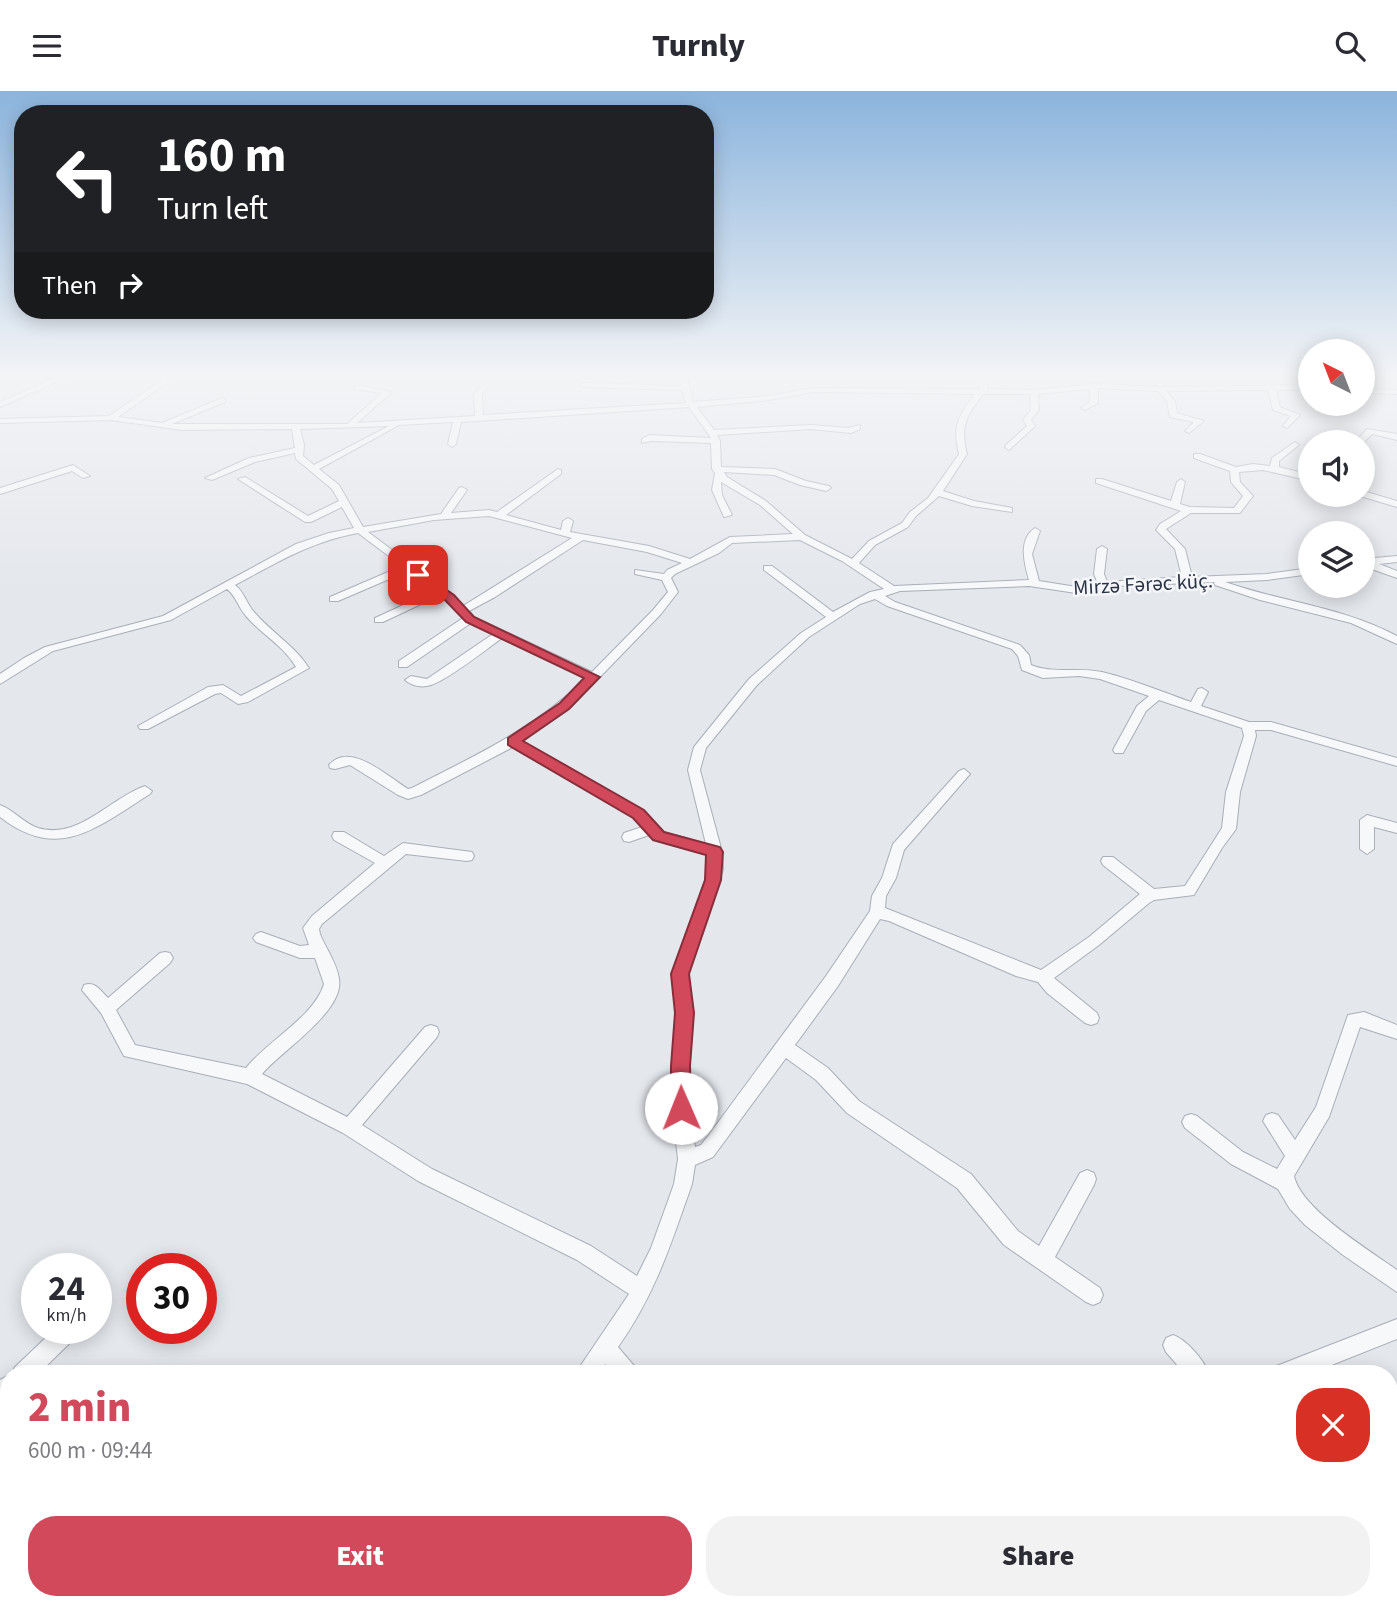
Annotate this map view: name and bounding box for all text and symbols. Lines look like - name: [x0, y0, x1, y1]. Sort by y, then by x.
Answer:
- text: Turnly: [652, 23, 745, 69]
- icon: menu: [28, 27, 66, 65]
- icon: search: [1331, 27, 1369, 65]
- text: 160 m: [157, 121, 286, 191]
- icon: left: [42, 133, 133, 224]
- text: Turn left: [157, 186, 268, 232]
- icon: right: [111, 266, 149, 304]
- text: Then: [42, 267, 97, 304]
- north arrow: [1298, 339, 1376, 417]
- map controls: [1298, 339, 1375, 598]
- button: sound: [1298, 430, 1375, 507]
- button: layers: [1298, 521, 1375, 598]
- pin: [388, 545, 448, 605]
- icon: arrive: [399, 556, 437, 594]
- street label: Mirzə Fərəc küç.: [1072, 565, 1214, 603]
- position arrow: [644, 1071, 718, 1145]
- speed limit sign: 30: [126, 1253, 217, 1344]
- text: 24: [48, 1264, 85, 1314]
- text: km/h: [47, 1303, 86, 1328]
- text: 2 min: [28, 1378, 131, 1438]
- button: close: [1296, 1388, 1370, 1462]
- text: 600 m · 09:44: [28, 1434, 152, 1467]
- button: Exit: [28, 1516, 692, 1596]
- button: Share: [706, 1516, 1370, 1596]

